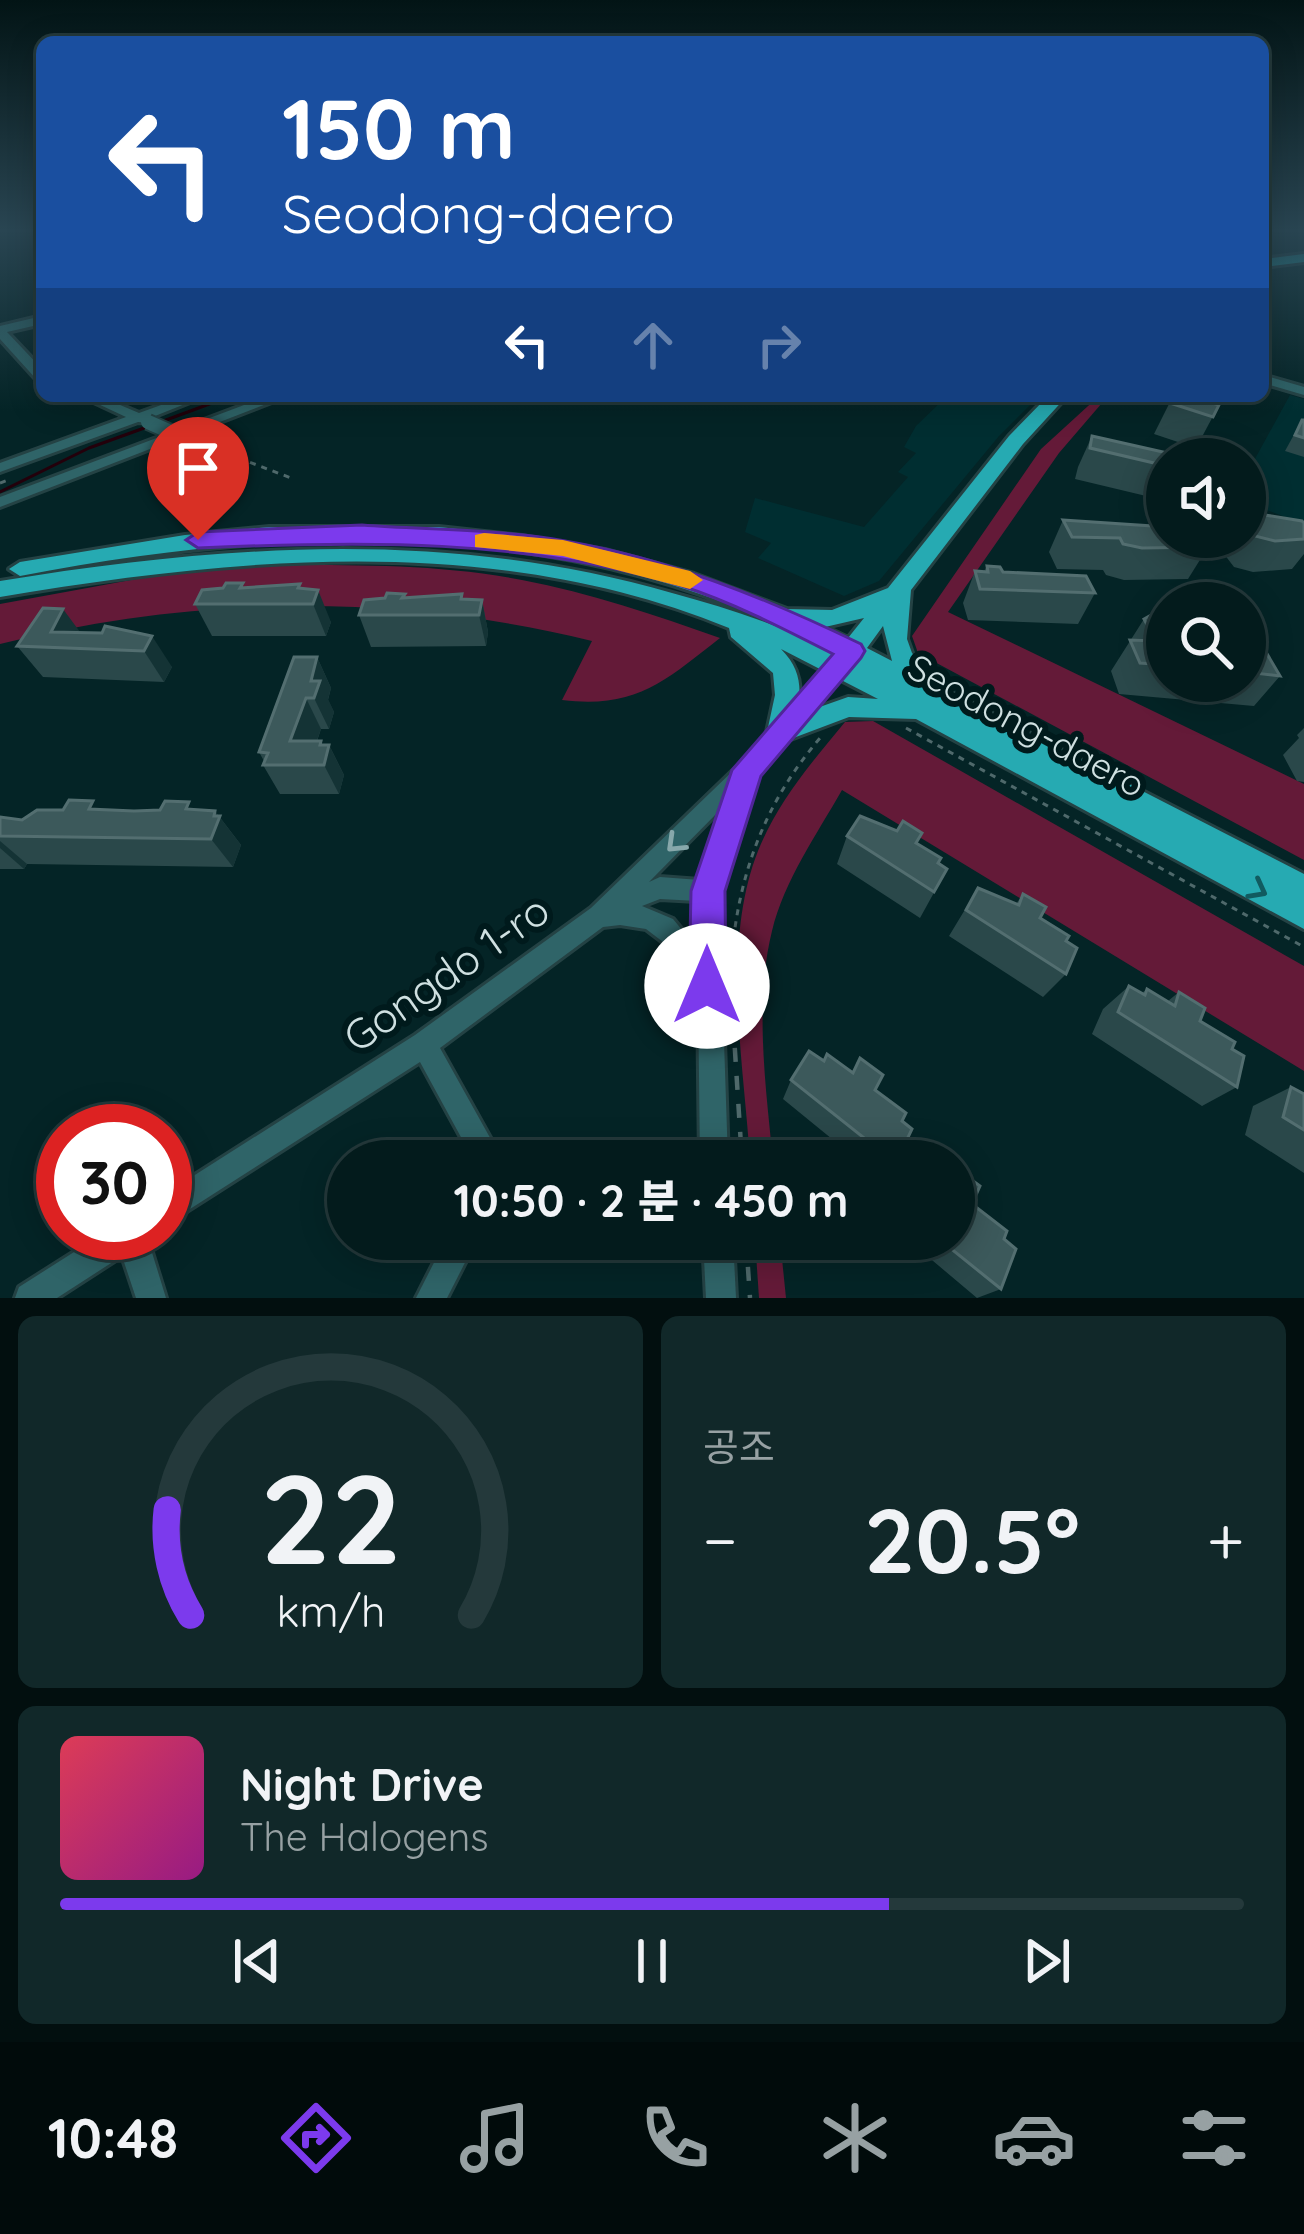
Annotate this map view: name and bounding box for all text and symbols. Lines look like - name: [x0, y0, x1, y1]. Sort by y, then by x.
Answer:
- text: 150 m: [282, 75, 516, 180]
- icon: left: [84, 84, 240, 240]
- text: Seodong-daero: [282, 179, 675, 247]
- icon: left: [494, 312, 560, 378]
- icon: ahead: [620, 312, 686, 378]
- icon: right: [746, 312, 812, 378]
- pin: [147, 417, 249, 540]
- icon: arrive: [165, 435, 231, 501]
- map controls: [1146, 438, 1266, 702]
- button: sound: [1146, 438, 1266, 558]
- button: search: [1146, 582, 1266, 702]
- street label: Seodong-daero: [901, 644, 1153, 806]
- one-way arrow: [667, 830, 689, 852]
- one-way arrow: [1246, 876, 1267, 899]
- street label: Gongdo 1-ro: [333, 883, 559, 1063]
- position arrow: [644, 923, 770, 1049]
- speed limit sign: 30: [36, 1104, 192, 1260]
- text: 10:50 · 2 분 · 450 m: [453, 1172, 849, 1228]
- text: 공조: [703, 1422, 775, 1471]
- text: 22: [259, 1439, 402, 1595]
- text: 20.5°: [864, 1483, 1080, 1596]
- text: −: [703, 1498, 737, 1581]
- text: +: [1207, 1498, 1244, 1581]
- text: km/h: [276, 1584, 385, 1638]
- text: Night Drive: [240, 1756, 484, 1812]
- text: The Halogens: [240, 1812, 489, 1861]
- icon: previous: [224, 1928, 290, 1994]
- icon: pause: [619, 1928, 685, 1994]
- icon: next: [1014, 1928, 1080, 1994]
- icon: directions: [274, 2096, 358, 2180]
- icon: music: [453, 2096, 537, 2180]
- icon: phone: [633, 2096, 717, 2180]
- icon: climate: [813, 2096, 897, 2180]
- icon: car: [992, 2096, 1076, 2180]
- icon: filters: [1172, 2096, 1256, 2180]
- text: 10:48: [48, 2104, 178, 2172]

